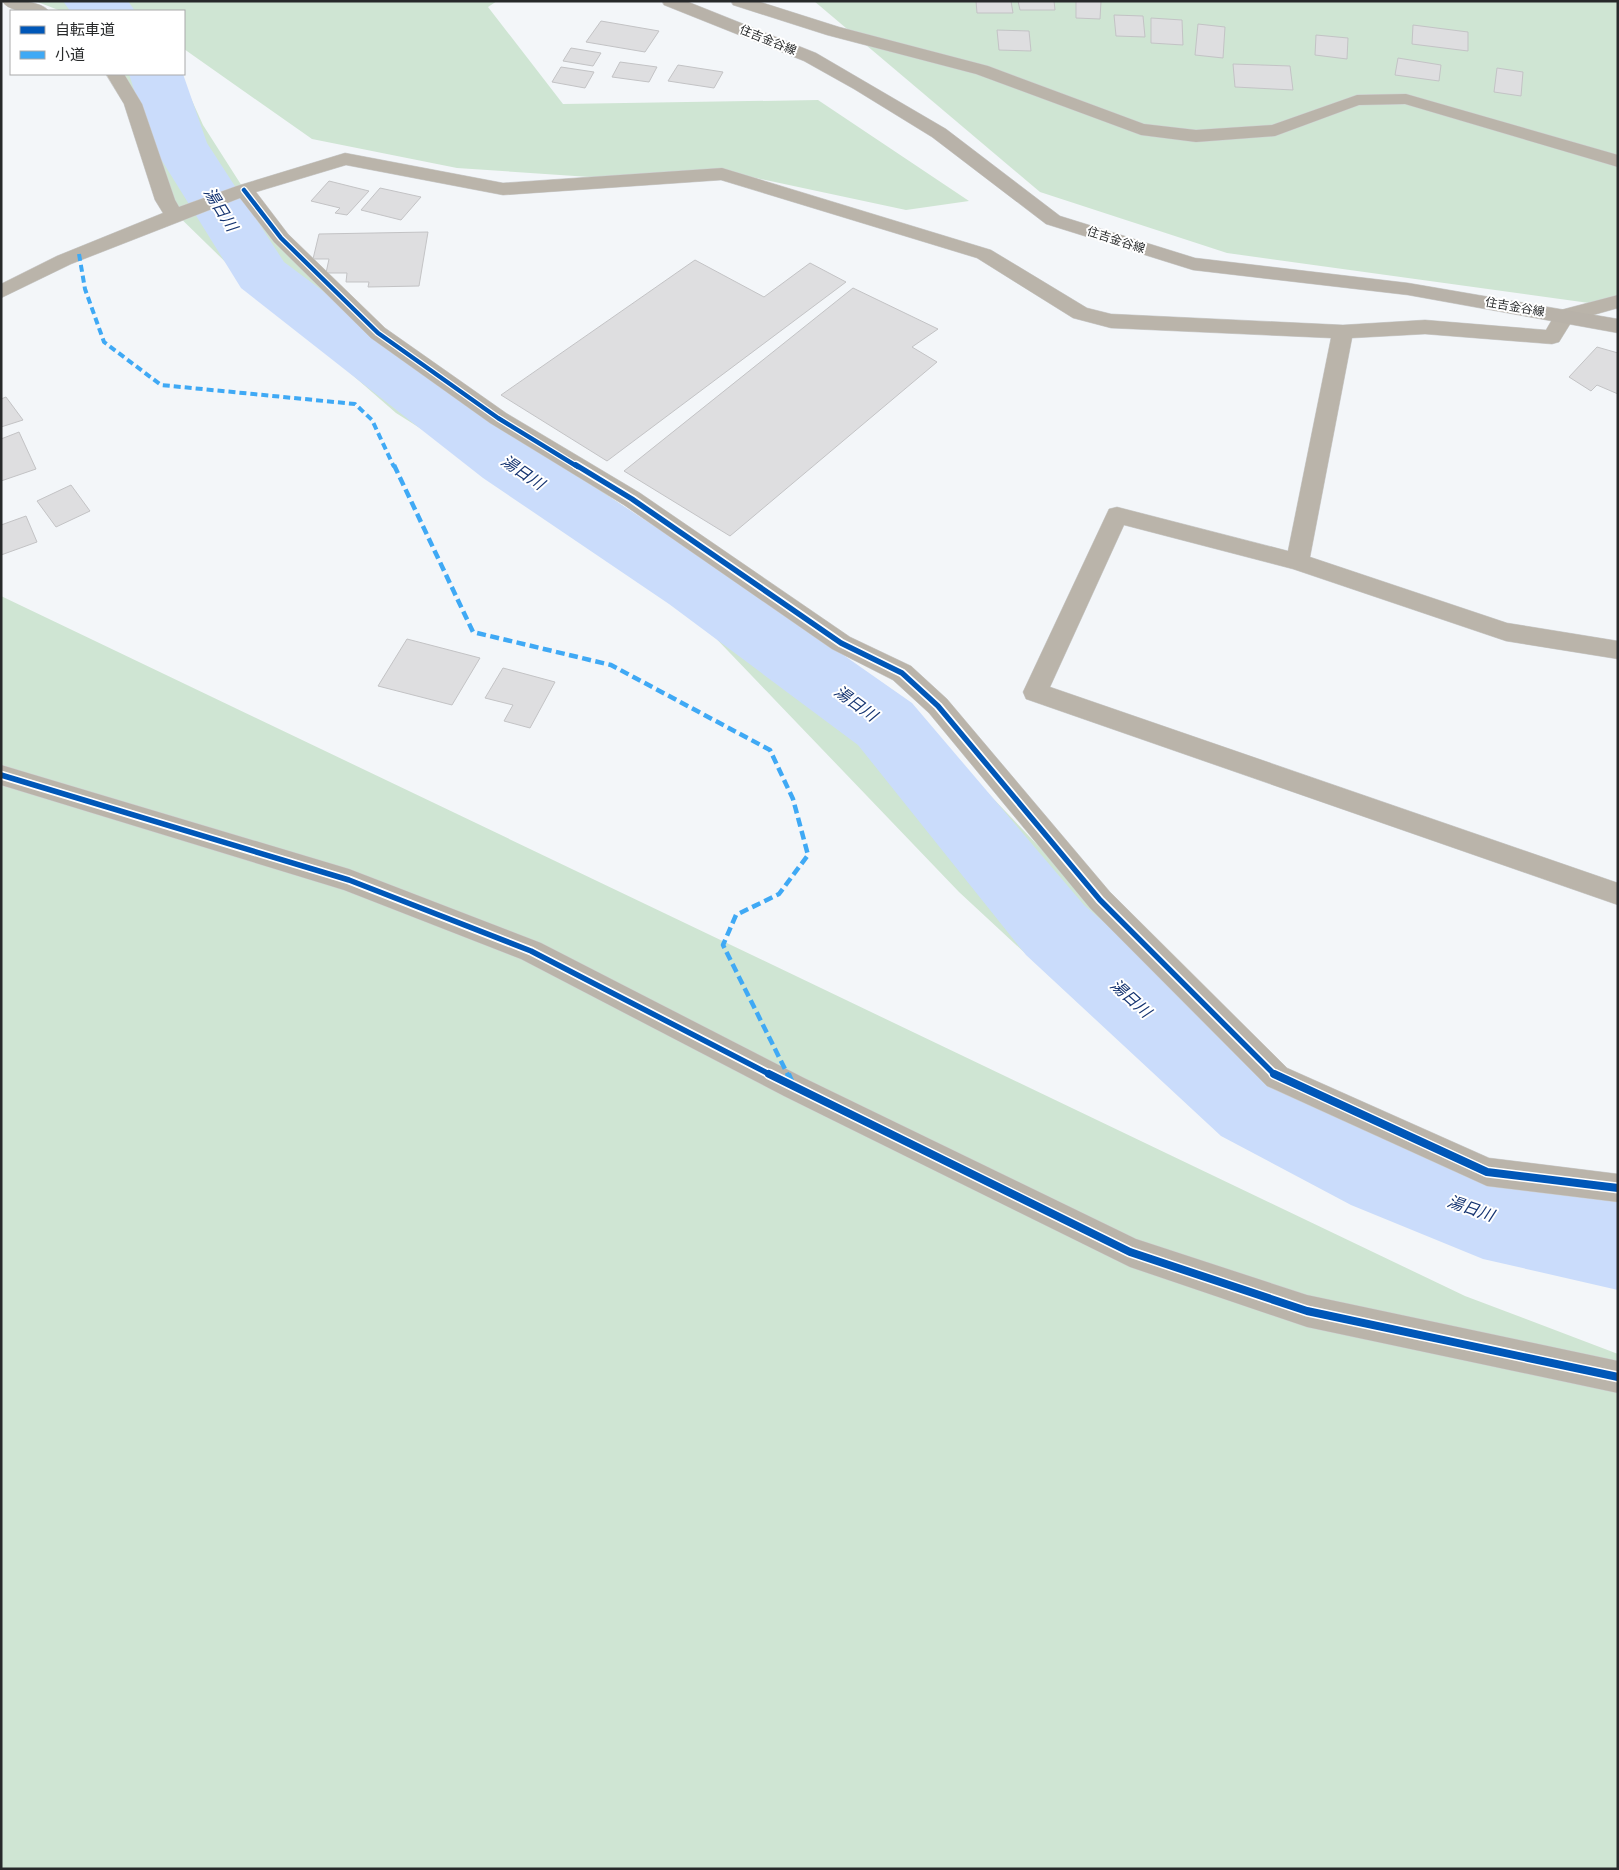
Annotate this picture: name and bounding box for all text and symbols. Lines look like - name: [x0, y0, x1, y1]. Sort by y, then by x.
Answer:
- legend: [10, 10, 185, 75]
- text: 自転車道: [55, 19, 115, 39]
- street label: 住吉金谷線: [737, 20, 799, 59]
- text: 小道: [55, 44, 85, 64]
- water label: 湯日川: [199, 183, 244, 237]
- street label: 住吉金谷線: [1085, 222, 1147, 257]
- street label: 住吉金谷線: [1484, 293, 1546, 320]
- water label: 湯日川: [497, 449, 551, 496]
- water label: 湯日川: [830, 680, 883, 727]
- water label: 湯日川: [1106, 974, 1158, 1024]
- water label: 湯日川: [1445, 1190, 1499, 1227]

